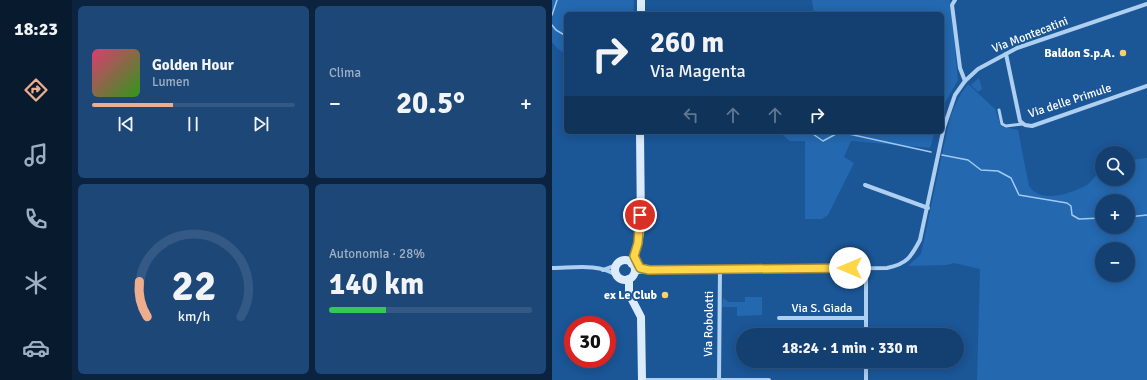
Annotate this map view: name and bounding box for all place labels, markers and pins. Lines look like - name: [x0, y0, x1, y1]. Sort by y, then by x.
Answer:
- place label: Baldon S.p.A.: [1044, 46, 1115, 61]
- marker: Baldon S.p.A.: [1118, 48, 1128, 58]
- pin: [623, 198, 657, 232]
- place label: ex Le Club: [604, 288, 658, 303]
- marker: ex Le Club: [660, 290, 670, 300]

